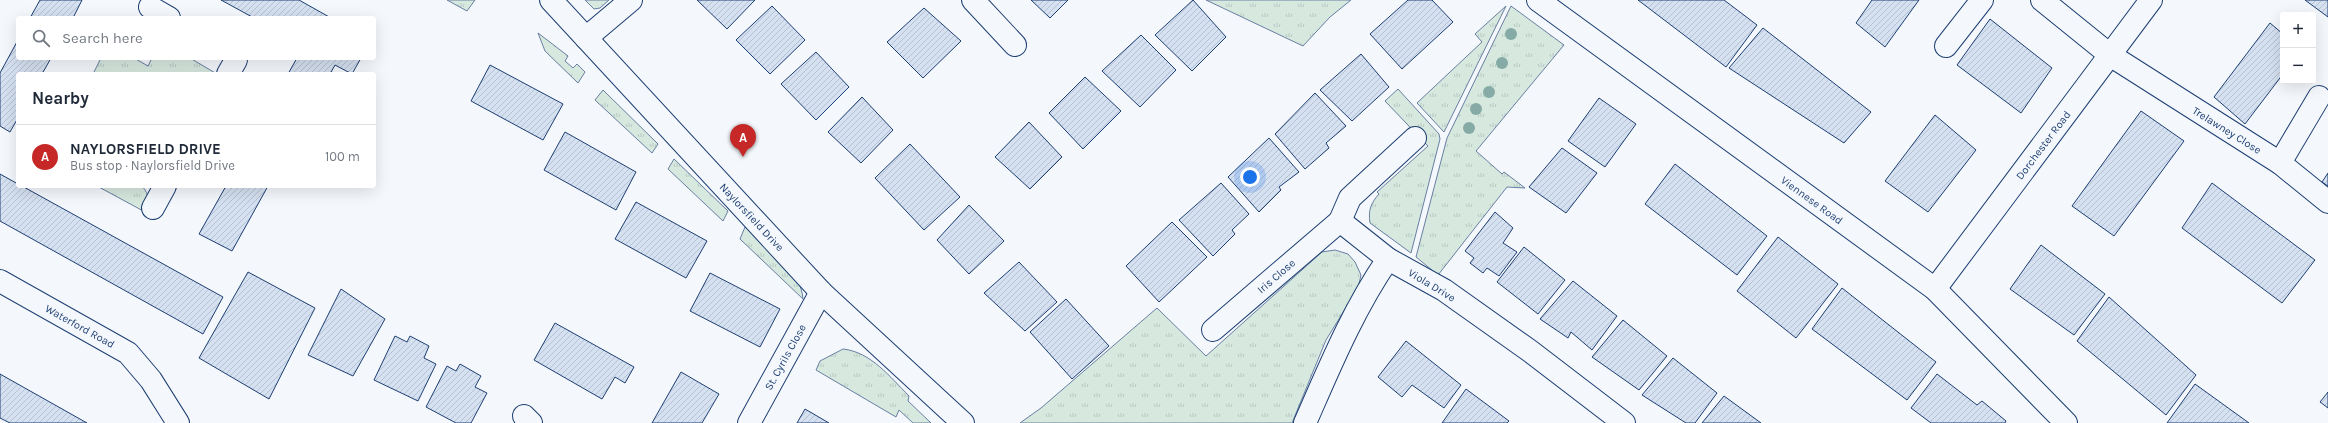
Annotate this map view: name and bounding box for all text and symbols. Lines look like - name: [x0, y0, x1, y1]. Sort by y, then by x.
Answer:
- map controls: [2280, 12, 2316, 84]
- button: +: [2280, 12, 2316, 48]
- search box: [16, 16, 376, 60]
- icon: search: [30, 27, 52, 49]
- text: Search here: [62, 29, 143, 47]
- button: −: [2280, 48, 2316, 84]
- text: Nearby: [32, 88, 89, 108]
- street label: Trelawney Close: [2190, 104, 2264, 157]
- street label: Dorchester Road: [2013, 108, 2073, 182]
- pin: A: [730, 124, 756, 157]
- text: NAYLORSFIELD DRIVE: [70, 140, 221, 158]
- text: A: [41, 149, 49, 164]
- text: 100 m: [325, 149, 360, 164]
- text: Bus stop · Naylorsfield Drive: [70, 158, 235, 173]
- your location: [1240, 167, 1260, 187]
- street label: Viennese Road: [1778, 174, 1845, 227]
- street label: Naylorsfield Drive: [717, 181, 787, 254]
- street label: Iris Close: [1255, 256, 1298, 296]
- street label: Viola Drive: [1406, 266, 1458, 305]
- street label: Waterford Road: [43, 302, 117, 351]
- street label: St. Cyrils Close: [762, 322, 809, 392]

